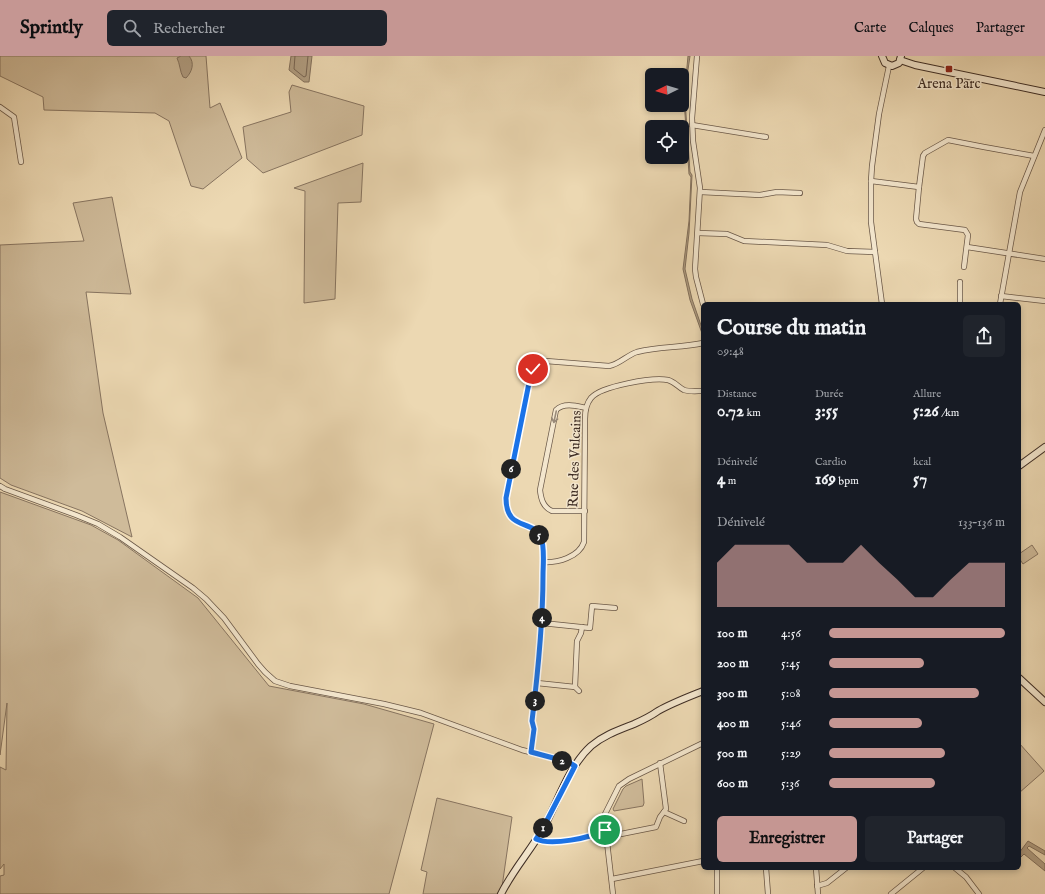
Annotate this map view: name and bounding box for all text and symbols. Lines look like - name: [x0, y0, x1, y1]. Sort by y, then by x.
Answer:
- search box: [107, 10, 387, 46]
- text: Sprintly: [20, 16, 83, 40]
- icon: search: [121, 17, 143, 39]
- text: Rechercher: [153, 19, 225, 38]
- text: Carte: [854, 19, 886, 37]
- text: Calques: [908, 19, 954, 37]
- text: Partager: [976, 19, 1025, 37]
- marker: Arena Parc: [944, 64, 954, 74]
- north arrow: [645, 68, 689, 112]
- map controls: [645, 68, 689, 164]
- place label: Arena Parc: [917, 75, 980, 93]
- button: locate: [645, 120, 689, 164]
- text: Course du matin: [717, 314, 866, 342]
- button: share: [963, 315, 1005, 357]
- text: 09:48: [717, 343, 744, 360]
- pin: [516, 352, 550, 386]
- icon: check: [522, 358, 544, 380]
- text: Distance: [717, 387, 757, 401]
- text: Durée: [815, 387, 844, 401]
- text: Allure: [913, 387, 941, 401]
- text: 0.72: [717, 401, 744, 422]
- text: 3:55: [815, 401, 838, 422]
- text: 5:26: [913, 401, 939, 422]
- text: km: [744, 406, 761, 420]
- text: /km: [939, 406, 959, 420]
- one-way arrow: [551, 410, 559, 423]
- street label: Rue des Vulcains: [564, 410, 586, 508]
- text: Dénivelé: [717, 455, 758, 469]
- text: Cardio: [815, 455, 846, 469]
- text: kcal: [913, 455, 931, 469]
- pin: 6: [501, 459, 521, 479]
- text: 6: [509, 462, 513, 476]
- text: 4: [717, 469, 725, 490]
- text: 169: [815, 469, 836, 490]
- text: 57: [913, 469, 927, 490]
- text: m: [725, 474, 736, 488]
- text: bpm: [836, 474, 859, 488]
- text: Dénivelé: [717, 514, 765, 531]
- text: 133–136 m: [958, 514, 1005, 531]
- pin: 5: [529, 525, 549, 545]
- text: 5: [537, 528, 541, 542]
- pin: 4: [532, 608, 552, 628]
- text: 4: [539, 611, 545, 625]
- text: 100 m: [717, 625, 747, 642]
- text: 4:56: [781, 625, 801, 642]
- text: 200 m: [717, 655, 749, 672]
- text: 5:45: [781, 655, 800, 672]
- text: 300 m: [717, 685, 748, 702]
- text: 5:08: [781, 685, 801, 702]
- pin: 3: [525, 691, 545, 711]
- text: 3: [533, 694, 537, 708]
- text: 400 m: [717, 715, 749, 732]
- text: 5:46: [781, 715, 801, 732]
- text: 500 m: [717, 745, 747, 762]
- text: 5:29: [781, 745, 801, 762]
- pin: 2: [552, 751, 572, 771]
- text: 2: [559, 754, 565, 768]
- text: 600 m: [717, 775, 748, 792]
- text: 5:36: [781, 775, 799, 792]
- pin: [588, 813, 622, 847]
- button: Enregistrer: [717, 816, 857, 862]
- button: Partager: [865, 816, 1005, 862]
- pin: 1: [533, 818, 553, 838]
- icon: arrive: [594, 819, 616, 841]
- text: 1: [541, 821, 545, 835]

